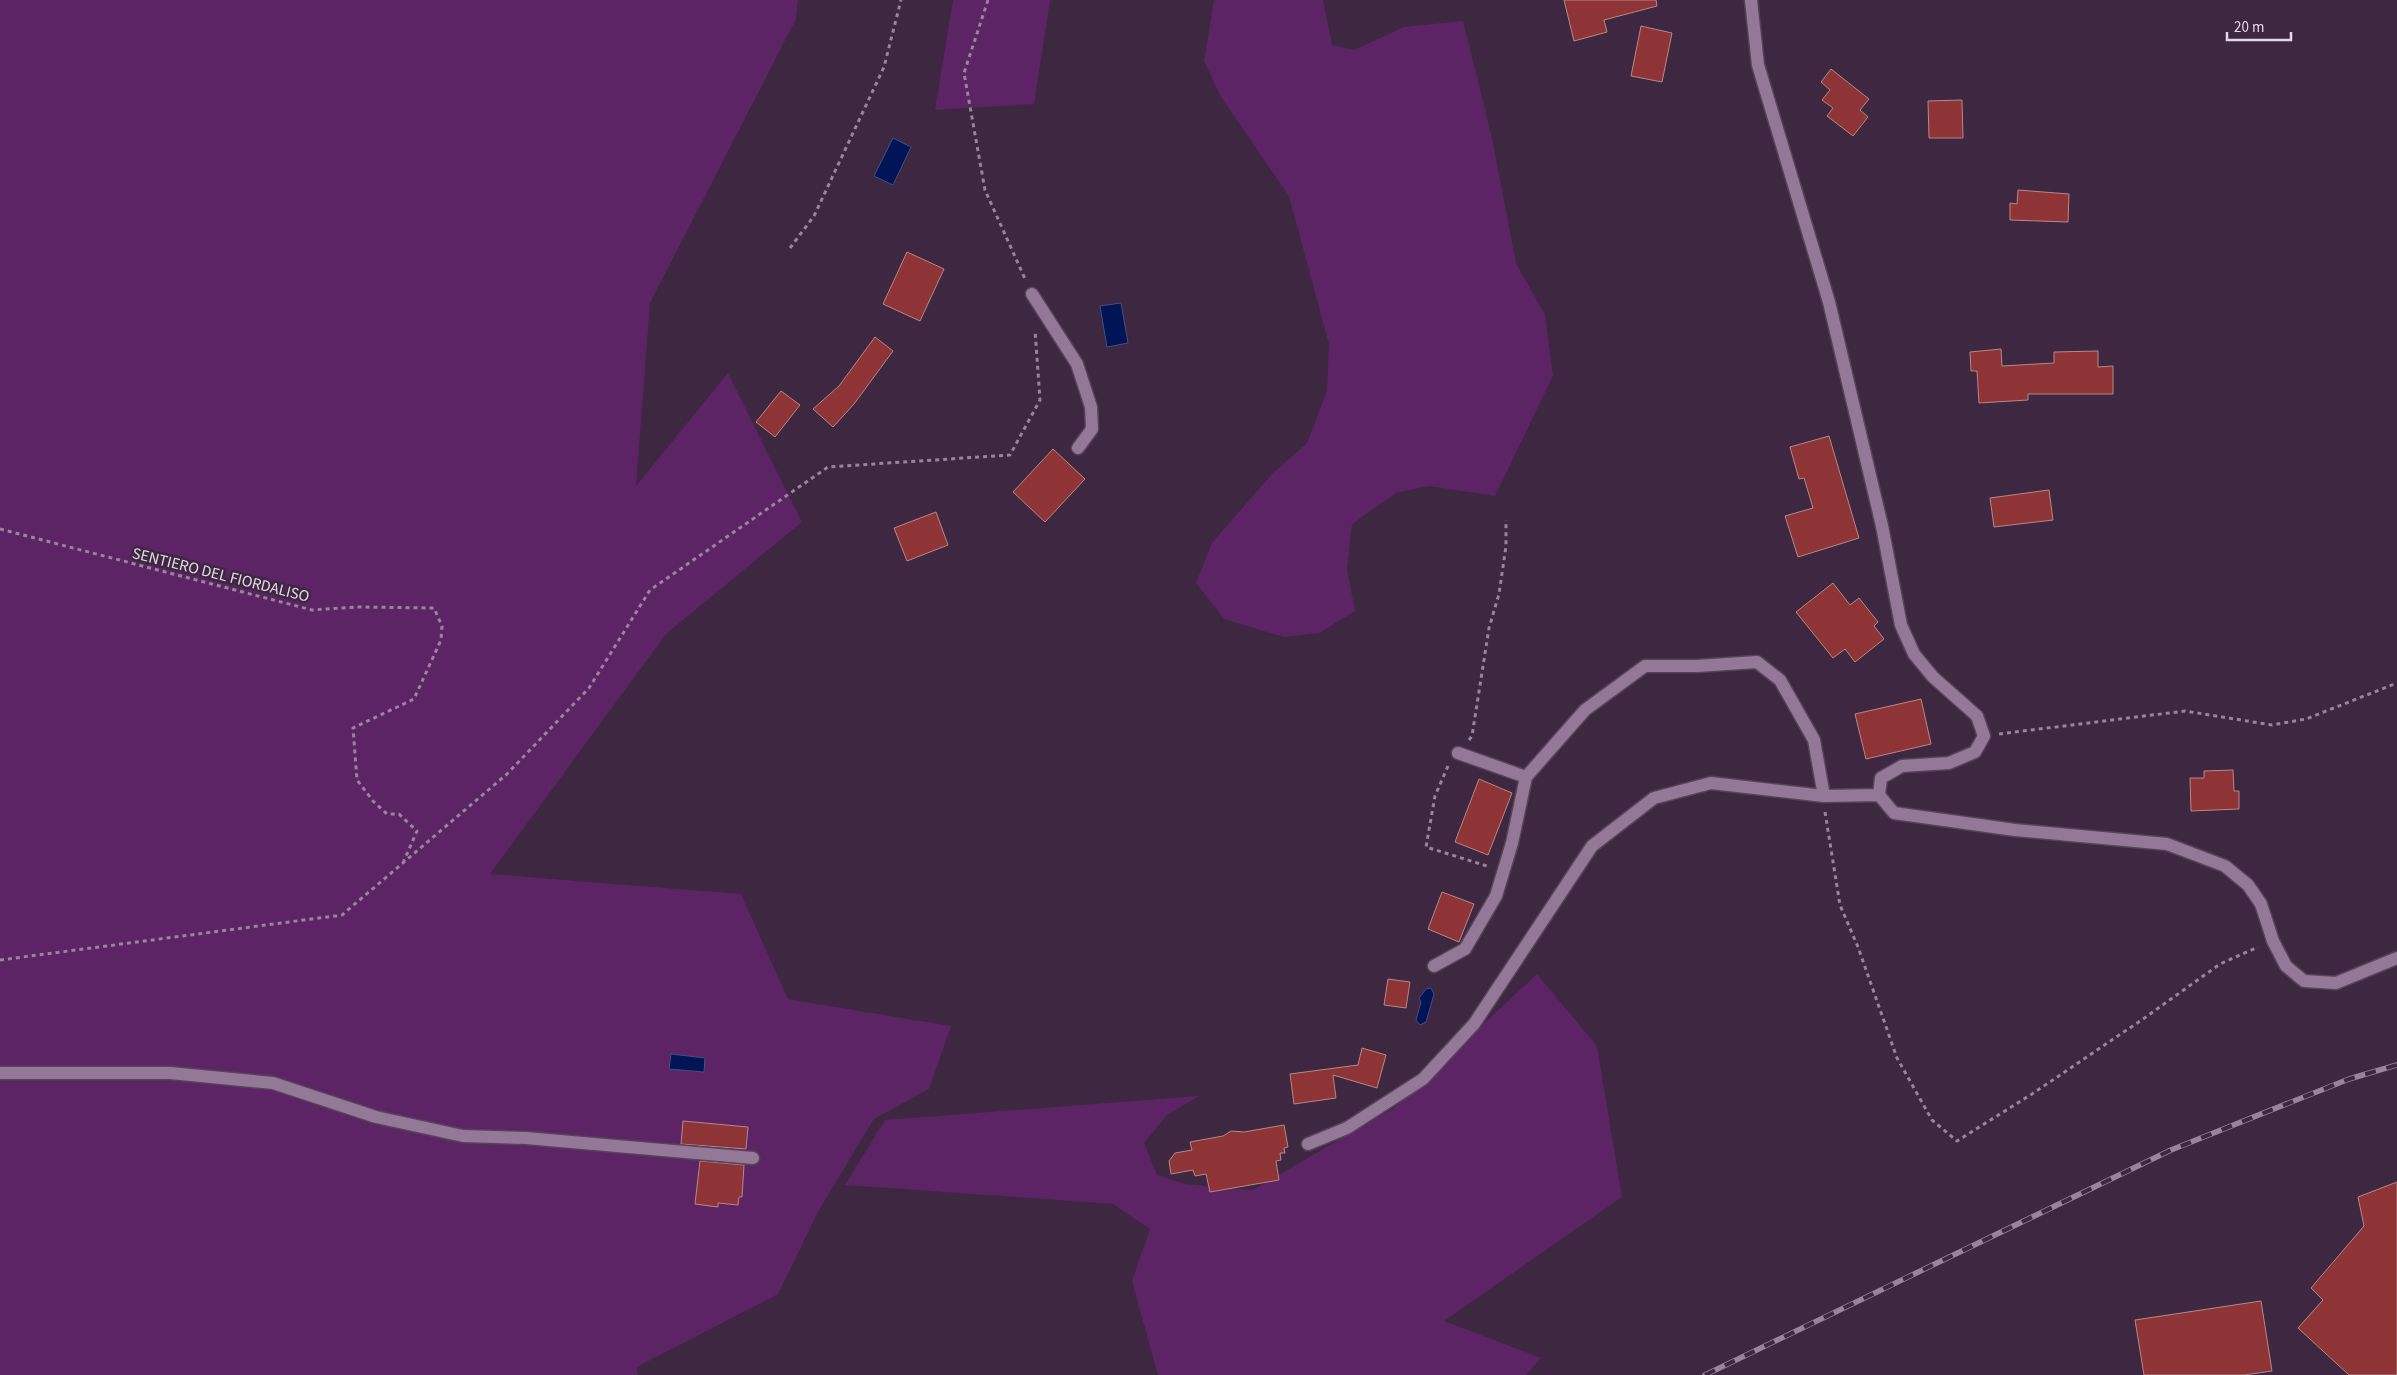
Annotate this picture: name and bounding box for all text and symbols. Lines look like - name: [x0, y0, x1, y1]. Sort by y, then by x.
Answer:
- scale bar: [2227, 10, 2291, 42]
- text: 20 m: [2234, 17, 2264, 38]
- street label: SENTIERO DEL FIORDALISO: [130, 542, 312, 608]

